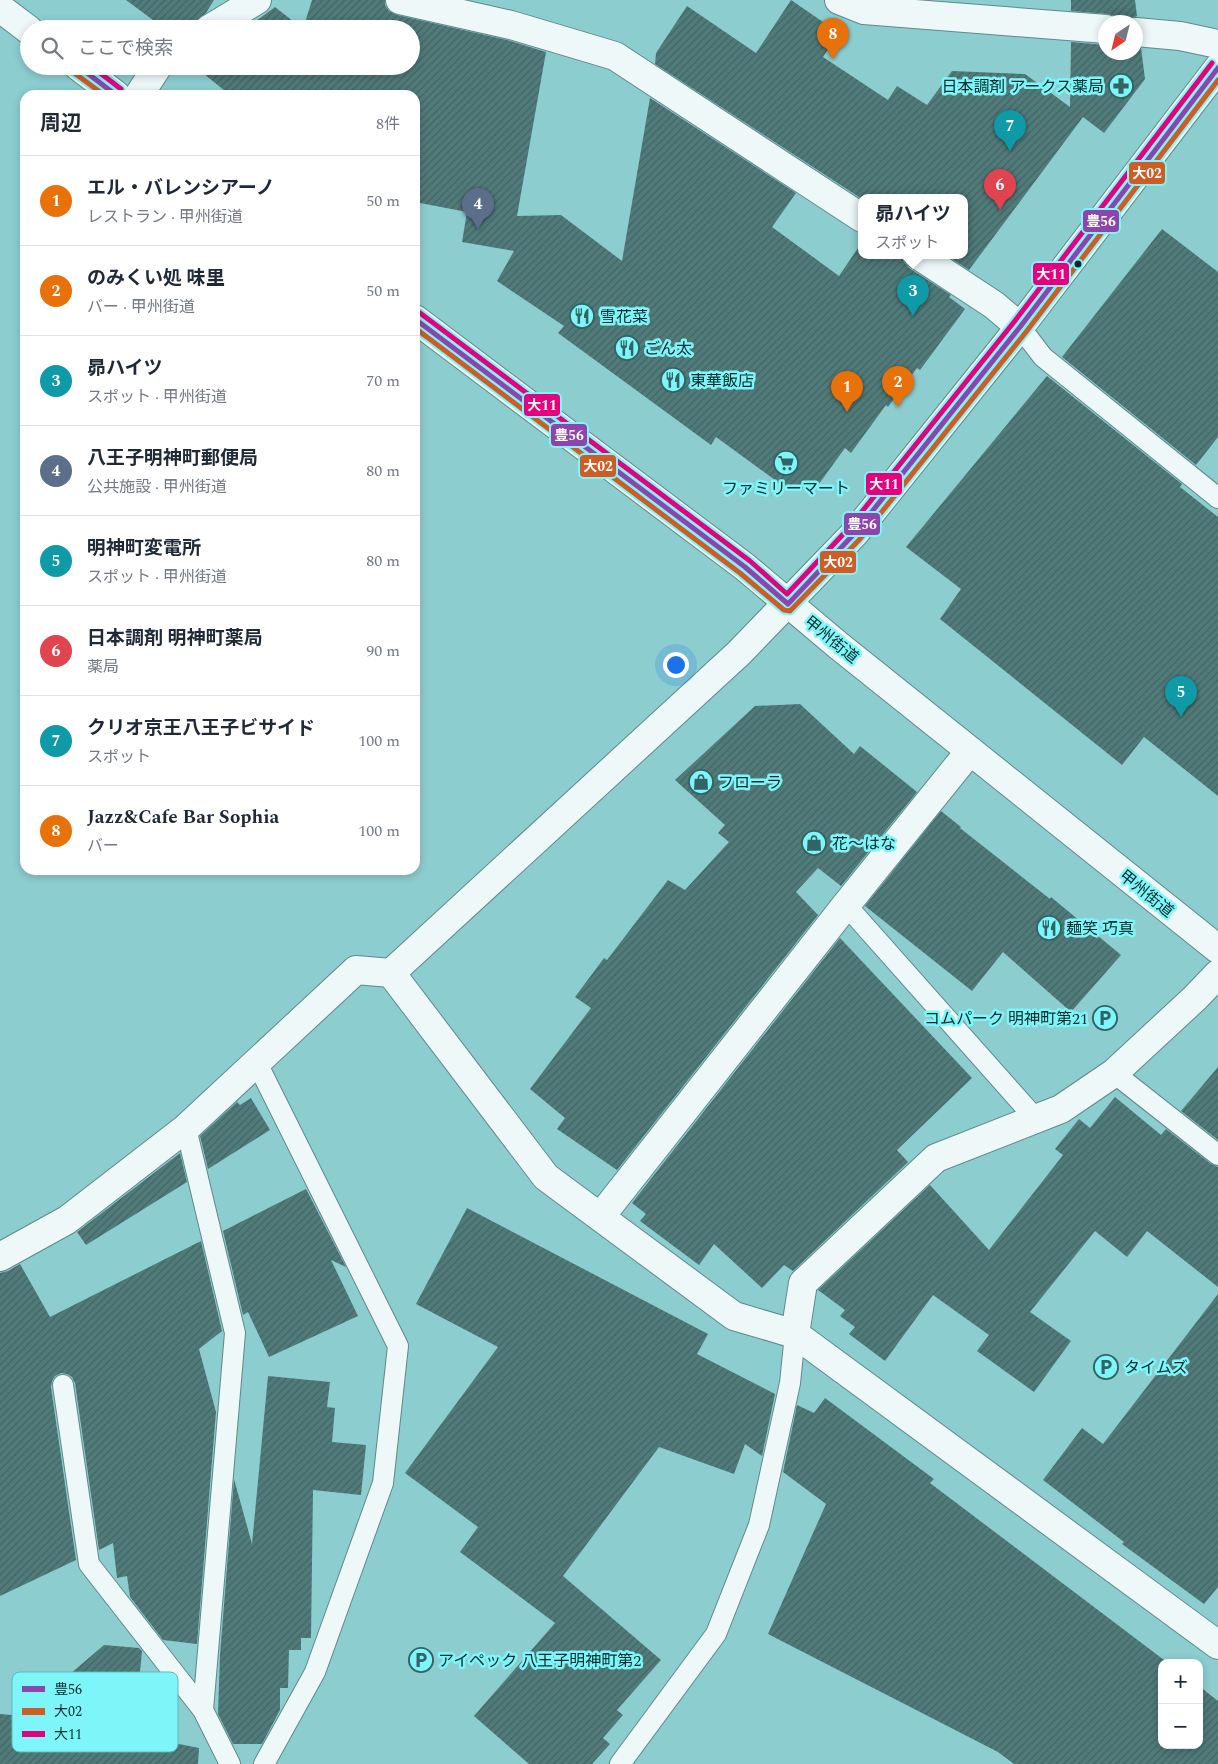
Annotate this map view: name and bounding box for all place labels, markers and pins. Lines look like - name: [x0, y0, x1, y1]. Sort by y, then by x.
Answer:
- pin: 8: [817, 18, 849, 59]
- pharmacy icon: 日本調剤 アークス薬局: [1108, 73, 1134, 99]
- place label: 日本調剤 アークス薬局: [941, 75, 1104, 99]
- pin: 7: [994, 110, 1026, 151]
- pin: 6: [984, 169, 1016, 210]
- pin: 4: [462, 188, 494, 229]
- unlabelled marker: [1073, 259, 1083, 269]
- pin: 3: [897, 275, 929, 316]
- restaurant icon: 雪花菜: [569, 303, 595, 329]
- place label: 雪花菜: [600, 305, 648, 329]
- restaurant icon: ごん太: [614, 335, 640, 361]
- place label: ごん太: [644, 337, 692, 361]
- pin: 2: [882, 366, 914, 407]
- restaurant icon: 東華飯店: [660, 367, 686, 393]
- place label: 東華飯店: [690, 369, 754, 393]
- pin: 1: [831, 371, 863, 412]
- supermarket icon: ファミリーマート: [773, 450, 799, 476]
- place label: ファミリーマート: [722, 477, 850, 501]
- pin: 5: [1165, 676, 1197, 717]
- shop icon: フローラ: [688, 769, 714, 795]
- place label: フローラ: [718, 771, 782, 795]
- shop icon: 花～はな: [801, 830, 827, 856]
- place label: 花～はな: [832, 832, 896, 856]
- restaurant icon: 麺笑 巧真: [1036, 915, 1062, 941]
- place label: 麺笑 巧真: [1066, 917, 1134, 941]
- parking icon: コムパーク 明神町第21: [1092, 1005, 1118, 1031]
- place label: コムパーク 明神町第21: [924, 1007, 1088, 1031]
- parking icon: タイムズ: [1093, 1354, 1119, 1380]
- place label: タイムズ: [1124, 1356, 1188, 1380]
- parking icon: アイペック 八王子明神町第2: [408, 1647, 434, 1673]
- place label: アイペック 八王子明神町第2: [438, 1649, 641, 1673]

